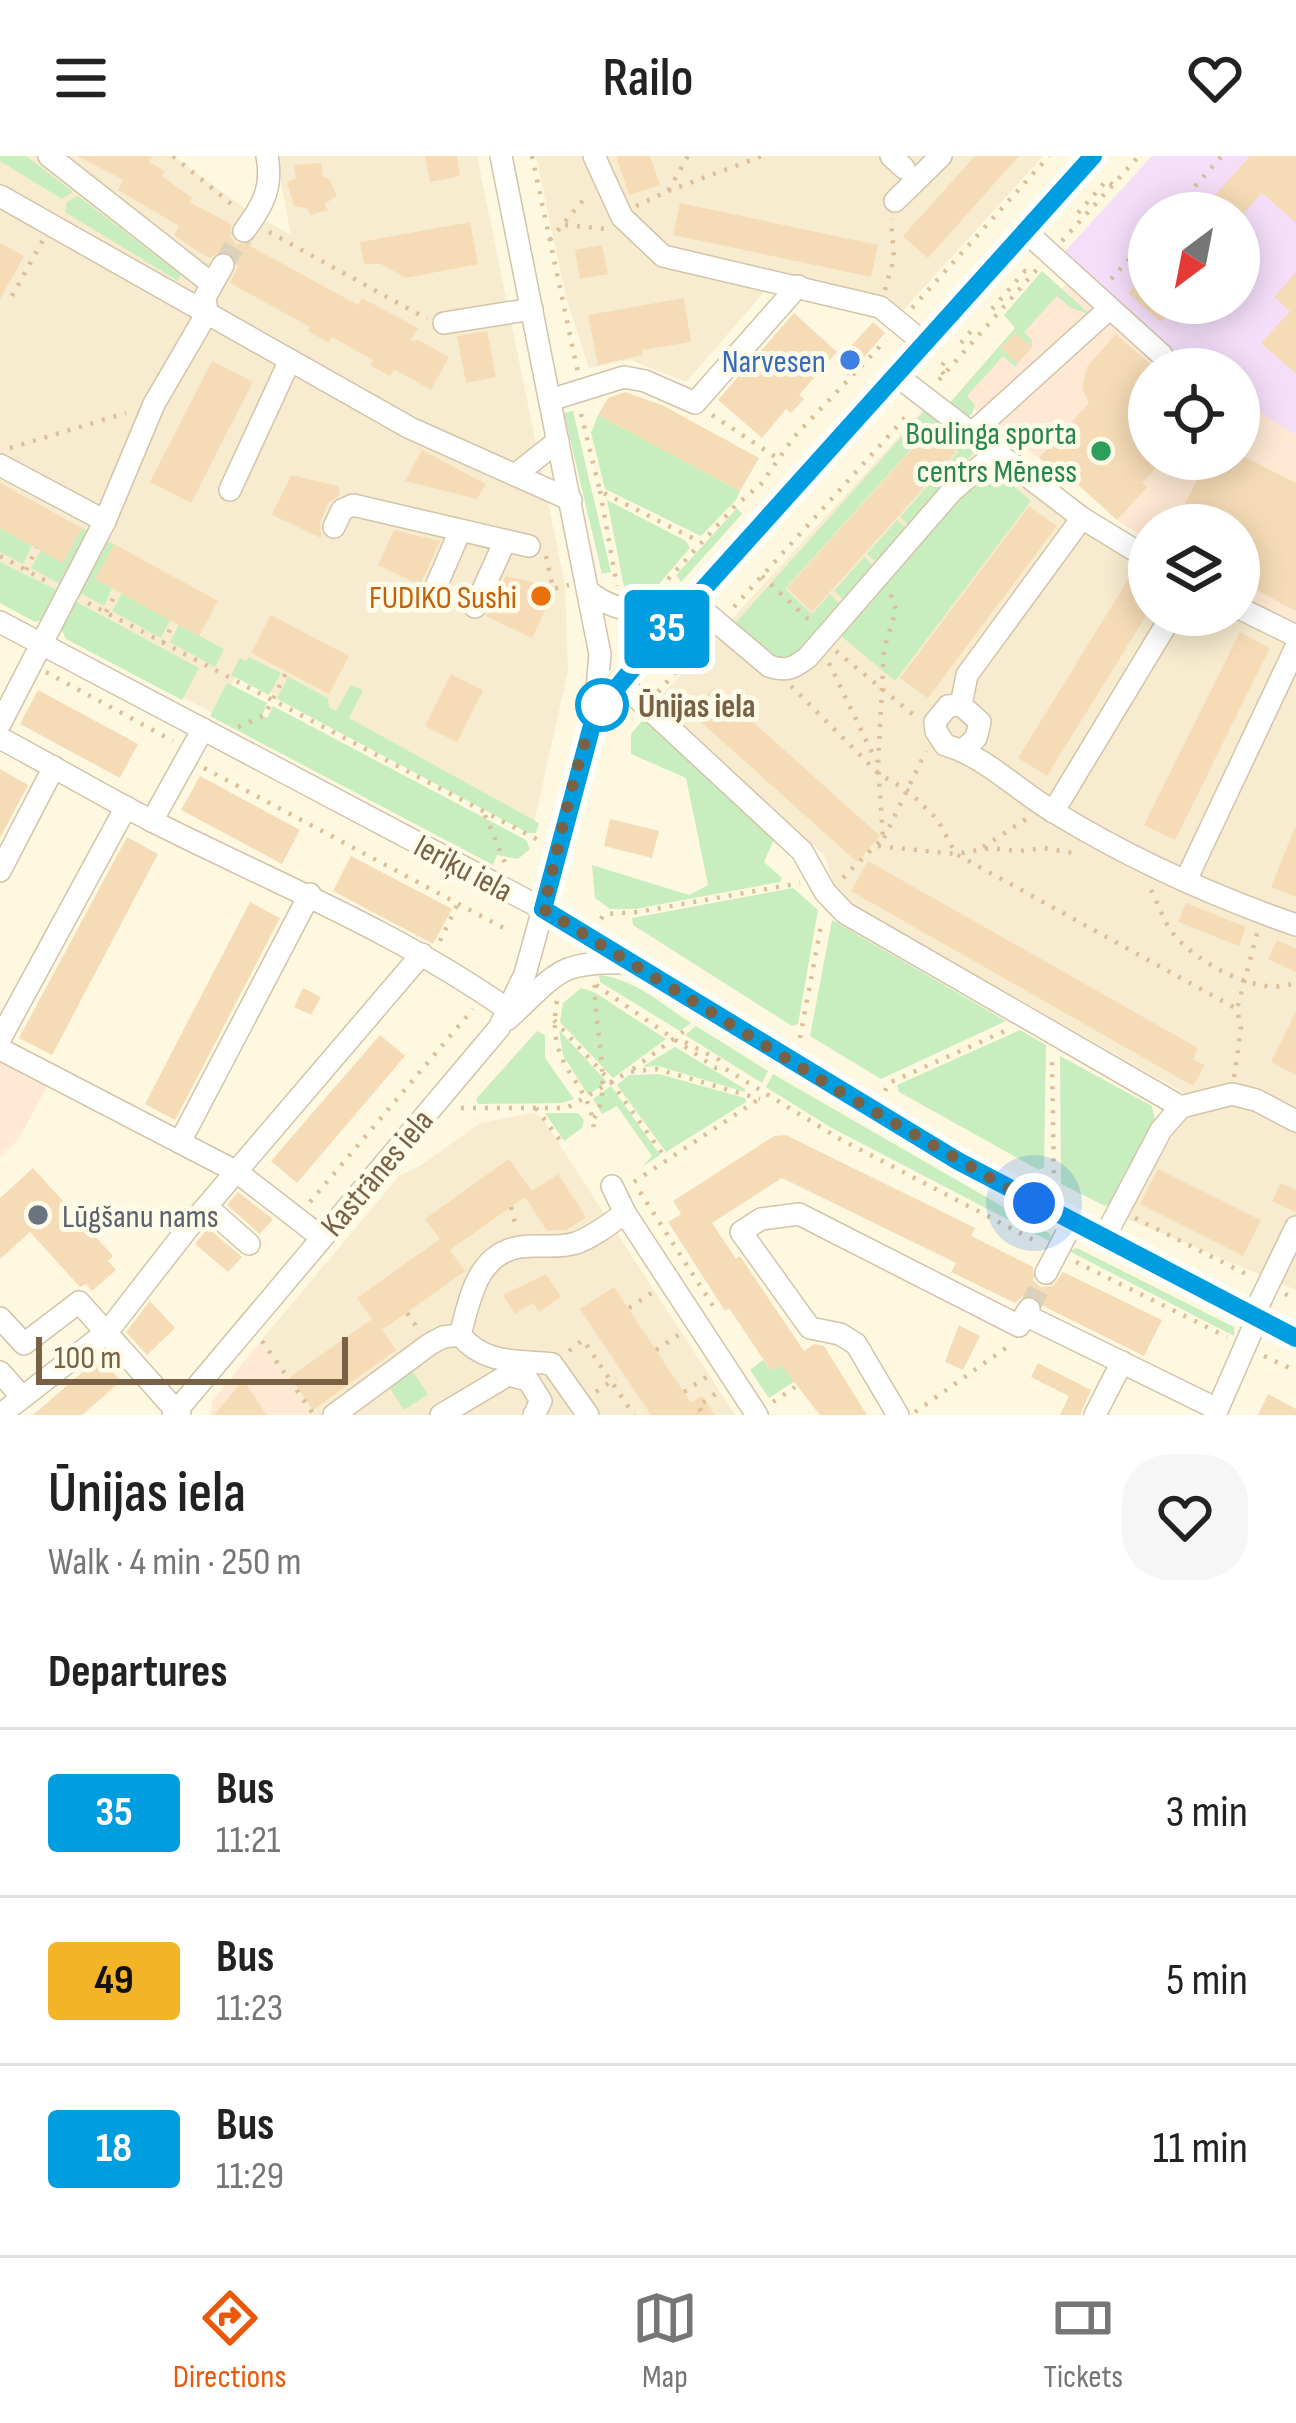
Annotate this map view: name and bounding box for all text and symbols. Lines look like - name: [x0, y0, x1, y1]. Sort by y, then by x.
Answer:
- icon: menu: [48, 45, 114, 111]
- icon: heart: [1182, 45, 1248, 111]
- text: Railo: [603, 46, 694, 111]
- north arrow: [1128, 192, 1260, 324]
- map controls: [1128, 192, 1260, 636]
- place label: Narvesen: [722, 342, 826, 382]
- marker: Narvesen: [837, 347, 863, 373]
- button: locate: [1128, 348, 1260, 480]
- place label: Boulinga sporta centrs Mēness: [905, 414, 1077, 492]
- marker: Boulinga sporta centrs Mēness: [1088, 438, 1114, 464]
- button: layers: [1128, 504, 1260, 636]
- place label: FUDIKO Sushi: [369, 578, 517, 618]
- marker: FUDIKO Sushi: [528, 583, 554, 609]
- line badge: 35: [613, 590, 721, 668]
- text: 35: [648, 603, 686, 654]
- marker: Ūnijas iela: [577, 680, 627, 730]
- place label: Ūnijas iela: [638, 687, 755, 727]
- street label: Ieriķu iela: [407, 826, 519, 911]
- street label: Kastrānes iela: [313, 1102, 442, 1245]
- your location: [1004, 1173, 1064, 1233]
- place label: Lūgšanu nams: [62, 1197, 219, 1237]
- marker: Lūgšanu nams: [25, 1202, 51, 1228]
- scale bar: [36, 1331, 348, 1384]
- text: 100 m: [54, 1338, 121, 1378]
- button: heart: [1122, 1454, 1248, 1580]
- text: Ūnijas iela: [48, 1460, 246, 1528]
- text: Walk · 4 min · 250 m: [48, 1539, 302, 1586]
- text: Departures: [48, 1645, 227, 1700]
- text: Bus: [216, 1762, 274, 1817]
- text: 3 min: [1165, 1785, 1248, 1840]
- text: 35: [95, 1787, 133, 1838]
- text: 11:21: [216, 1817, 281, 1864]
- text: Bus: [216, 1930, 274, 1985]
- text: 5 min: [1166, 1953, 1248, 2008]
- text: 49: [94, 1955, 134, 2006]
- text: 11:23: [216, 1985, 283, 2032]
- text: Bus: [216, 2098, 274, 2153]
- text: 11 min: [1153, 2121, 1248, 2176]
- text: 18: [96, 2123, 132, 2174]
- text: 11:29: [216, 2153, 284, 2200]
- tab: Directions: [173, 2285, 286, 2397]
- tab: Map: [632, 2285, 698, 2397]
- tab: Tickets: [1043, 2285, 1123, 2397]

